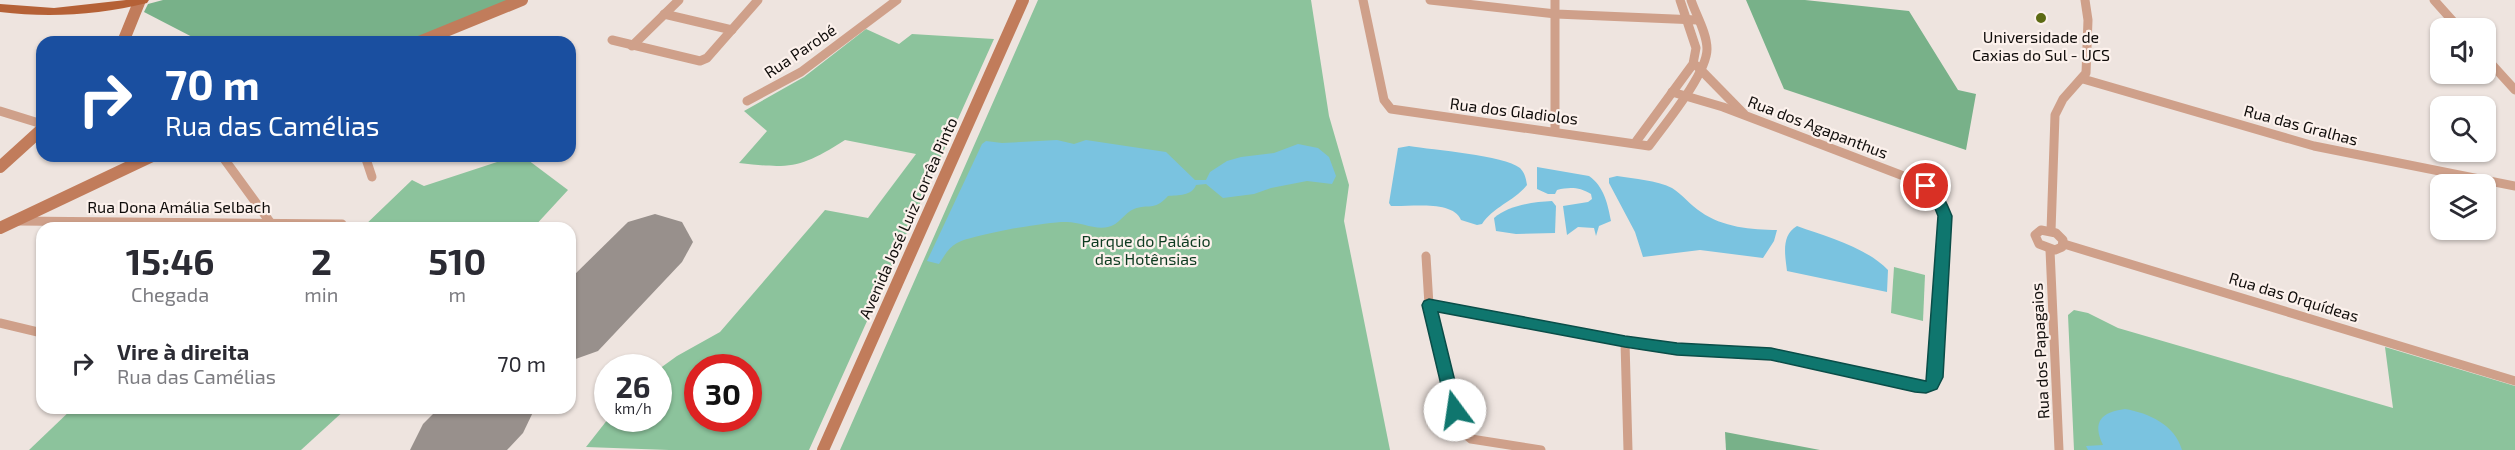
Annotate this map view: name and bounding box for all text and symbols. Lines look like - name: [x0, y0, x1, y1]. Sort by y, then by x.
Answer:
- marker: Universidade de Caxias do Sul - UCS: [2034, 11, 2048, 25]
- map controls: [2430, 18, 2496, 240]
- button: sound: [2430, 18, 2496, 84]
- street label: Rua Parobé: [760, 20, 839, 82]
- place label: Universidade de Caxias do Sul - UCS: [1972, 27, 2110, 64]
- text: 70 m: [165, 58, 260, 108]
- icon: right: [66, 60, 144, 138]
- street label: Rua dos Agapanthus: [1745, 91, 1891, 162]
- street label: Rua dos Gladiolos: [1449, 93, 1579, 128]
- button: search: [2430, 96, 2496, 162]
- street label: Rua das Gralhas: [2242, 100, 2360, 149]
- text: Rua das Camélias: [165, 109, 380, 141]
- street label: Avenida José Luiz Corrêa Pinto: [854, 114, 961, 322]
- pin: [1900, 160, 1951, 211]
- icon: arrive: [1909, 169, 1942, 202]
- button: layers: [2430, 174, 2496, 240]
- street label: Rua Dona Amália Selbach: [87, 197, 271, 216]
- park label: Parque do Palácio das Hotênsias: [1081, 231, 1211, 268]
- text: 15:46: [126, 239, 215, 282]
- text: 2: [311, 239, 332, 282]
- text: 510: [428, 239, 486, 282]
- street label: Rua das Orquídeas: [2227, 268, 2361, 325]
- text: Chegada: [131, 282, 209, 306]
- text: min: [304, 282, 338, 306]
- text: m: [448, 282, 466, 306]
- street label: Rua dos Papagaios: [2026, 282, 2053, 420]
- text: Vire à direita: [117, 338, 249, 364]
- icon: right: [66, 347, 99, 380]
- text: 70 m: [497, 350, 546, 376]
- speed limit sign: 30: [684, 354, 762, 432]
- text: Rua das Camélias: [117, 364, 276, 388]
- text: 26: [615, 368, 651, 404]
- position arrow: [1423, 378, 1487, 442]
- text: km/h: [614, 399, 652, 417]

